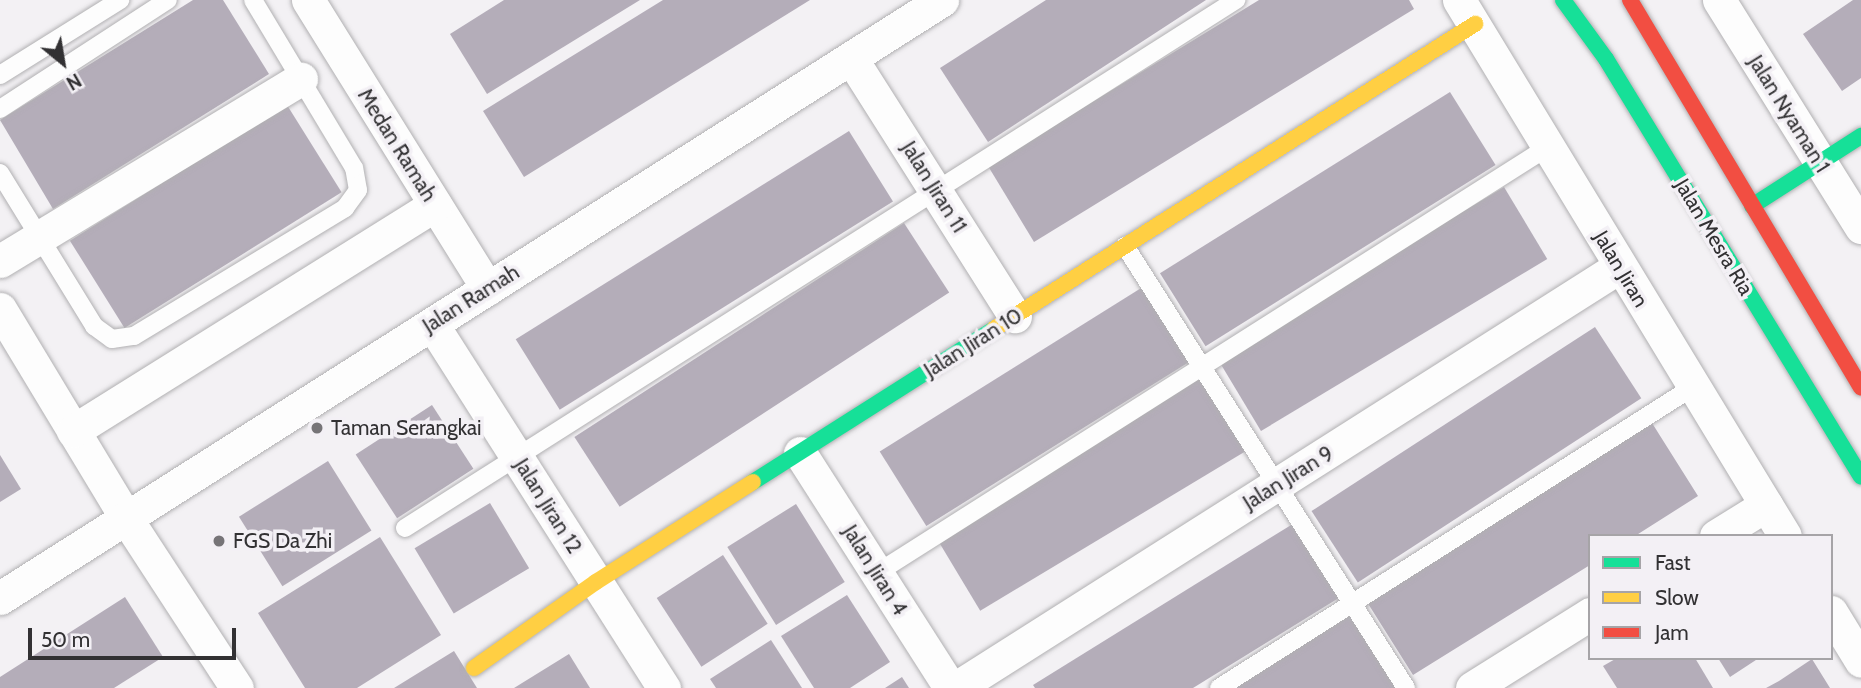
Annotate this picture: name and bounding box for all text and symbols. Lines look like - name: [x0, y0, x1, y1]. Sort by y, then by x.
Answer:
- north arrow: [28, 28, 98, 98]
- street label: Jalan Nyaman 1: [1743, 51, 1835, 177]
- text: N: [62, 68, 85, 95]
- street label: Medan Ramah: [352, 84, 442, 206]
- street label: Jalan Jiran 11: [896, 137, 972, 237]
- street label: Jalan Mesra Ria: [1669, 174, 1759, 300]
- street label: Jalan Jiran: [1588, 226, 1654, 312]
- street label: Jalan Ramah: [418, 259, 524, 339]
- street label: Jalan Jiran 10: [919, 303, 1027, 383]
- place label: Taman Serangkai: [331, 415, 482, 441]
- marker: Taman Serangkai: [309, 420, 325, 436]
- street label: Jalan Jiran 9: [1238, 440, 1338, 516]
- street label: Jalan Jiran 12: [509, 454, 587, 558]
- street label: Jalan Jiran 4: [837, 520, 913, 620]
- place label: FGS Da Zhi: [233, 528, 332, 554]
- marker: FGS Da Zhi: [211, 533, 227, 549]
- legend: [1588, 534, 1833, 660]
- text: Fast: [1655, 550, 1691, 575]
- text: Slow: [1655, 585, 1699, 610]
- scale bar: [32, 614, 240, 658]
- text: Jam: [1655, 620, 1689, 645]
- text: 50 m: [41, 627, 90, 652]

